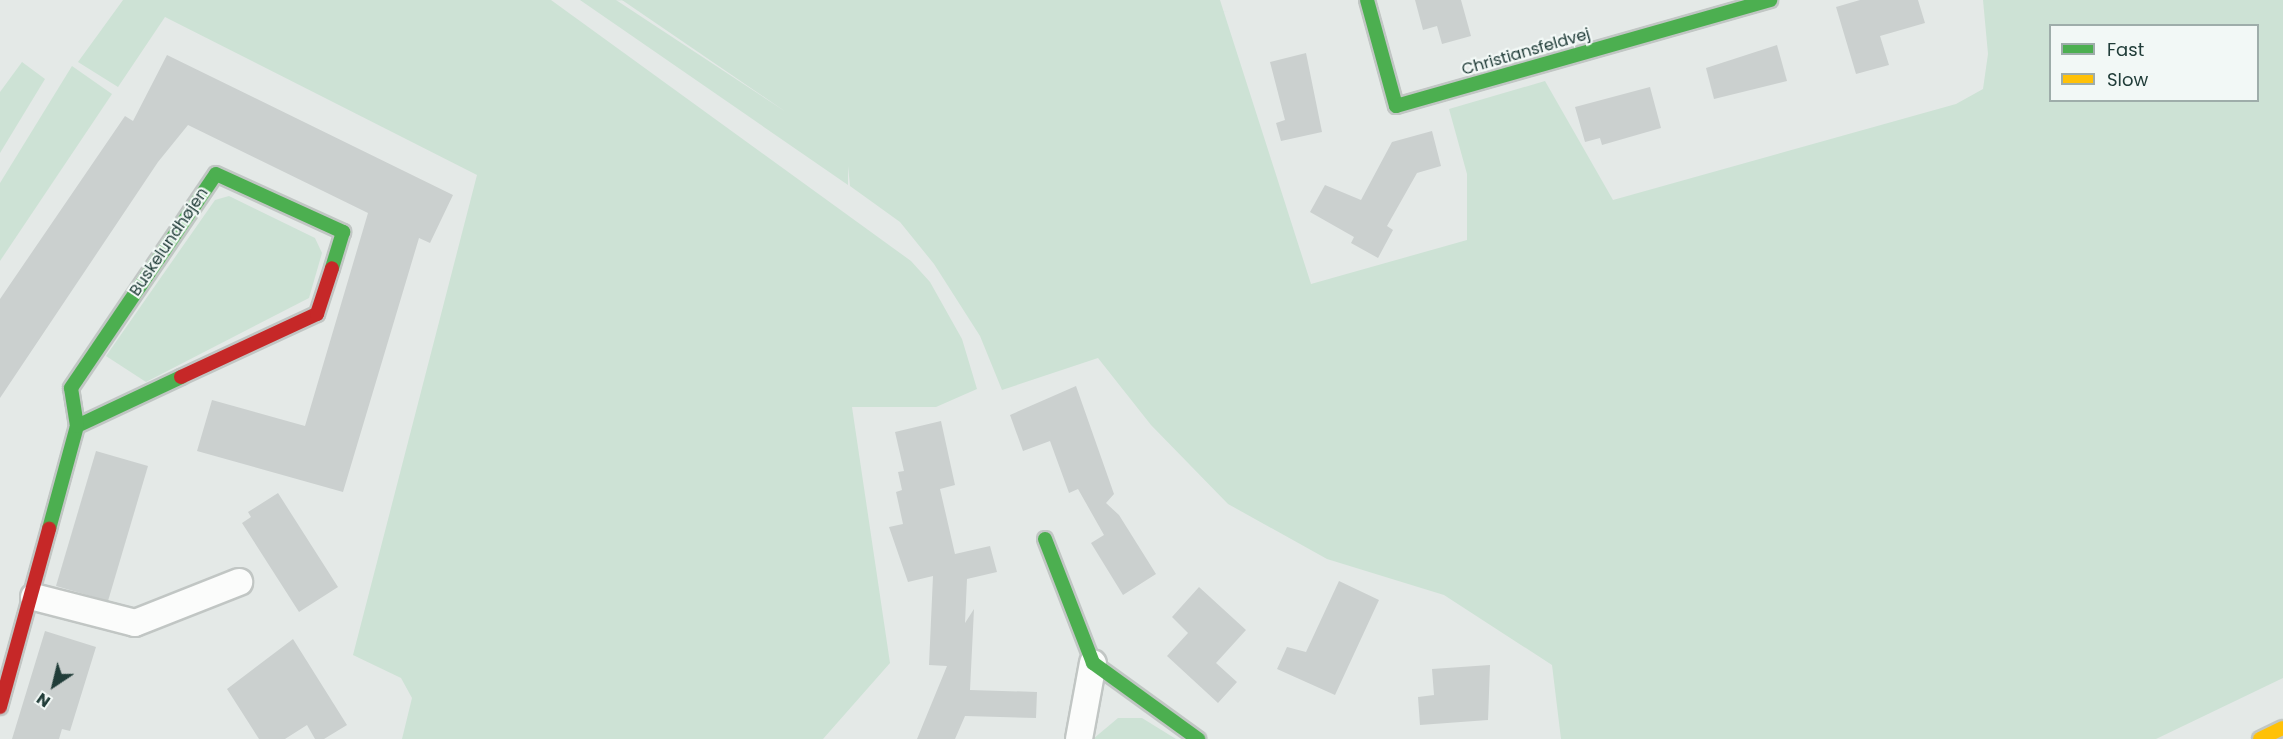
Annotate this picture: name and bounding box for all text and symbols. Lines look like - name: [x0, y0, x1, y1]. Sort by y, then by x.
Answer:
- street label: Christiansfeldvej: [1460, 24, 1592, 80]
- legend: [2049, 24, 2259, 102]
- text: Fast: [2107, 37, 2144, 62]
- text: Slow: [2107, 67, 2148, 92]
- street label: Buskelundhøjen: [126, 184, 212, 300]
- north arrow: [24, 655, 84, 715]
- text: N: [32, 687, 55, 713]

